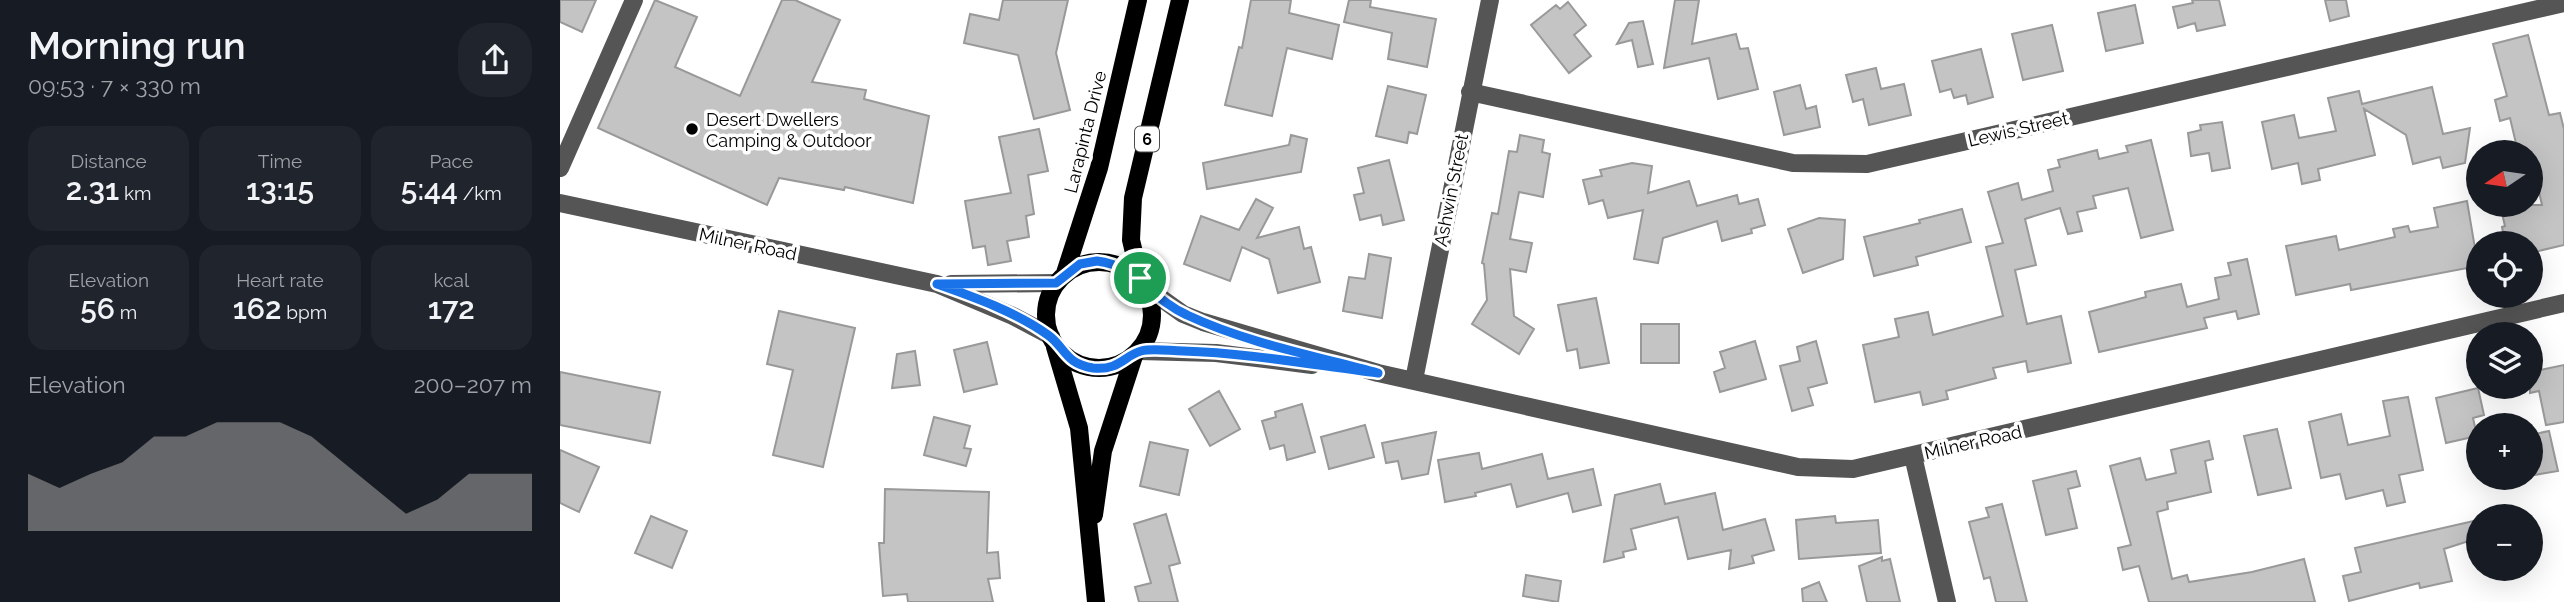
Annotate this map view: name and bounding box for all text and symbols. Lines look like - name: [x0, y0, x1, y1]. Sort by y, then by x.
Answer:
- text: Morning run: [28, 23, 246, 68]
- button: share: [458, 23, 532, 97]
- street label: Larapinta Drive: [1060, 68, 1110, 195]
- text: 09:53 · 7 × 330 m: [28, 72, 201, 99]
- street label: Lewis Street: [1966, 107, 2070, 151]
- place label: Desert Dwellers Camping & Outdoor: [706, 109, 872, 151]
- marker: Desert Dwellers Camping & Outdoor: [684, 121, 700, 137]
- road number: 6: [1135, 127, 1159, 152]
- street label: Ashwin Street: [1430, 132, 1472, 248]
- north arrow: [2466, 140, 2543, 217]
- map controls: [2466, 140, 2543, 581]
- text: Distance: [71, 150, 147, 172]
- text: Time: [258, 150, 302, 172]
- text: Pace: [430, 150, 473, 172]
- text: 2.31: [66, 172, 119, 207]
- text: 13:15: [246, 172, 314, 207]
- text: 5:44: [401, 172, 458, 207]
- text: km: [119, 182, 152, 204]
- text: /km: [458, 182, 502, 204]
- street label: Milner Road: [697, 223, 799, 265]
- button: locate: [2466, 231, 2543, 308]
- pin: [1110, 248, 1170, 308]
- icon: arrive: [1121, 259, 1159, 297]
- text: Elevation: [68, 269, 149, 291]
- text: Heart rate: [236, 269, 324, 291]
- text: kcal: [434, 269, 469, 291]
- text: 56: [80, 291, 115, 326]
- text: 162: [233, 291, 282, 326]
- text: 172: [428, 291, 475, 326]
- text: m: [115, 301, 137, 323]
- text: bpm: [282, 301, 327, 323]
- button: layers: [2466, 322, 2543, 399]
- text: Elevation: [28, 371, 126, 398]
- text: 200–207 m: [414, 371, 532, 398]
- button: +: [2466, 413, 2543, 490]
- street label: Milner Road: [1922, 421, 2024, 463]
- button: −: [2466, 504, 2543, 581]

